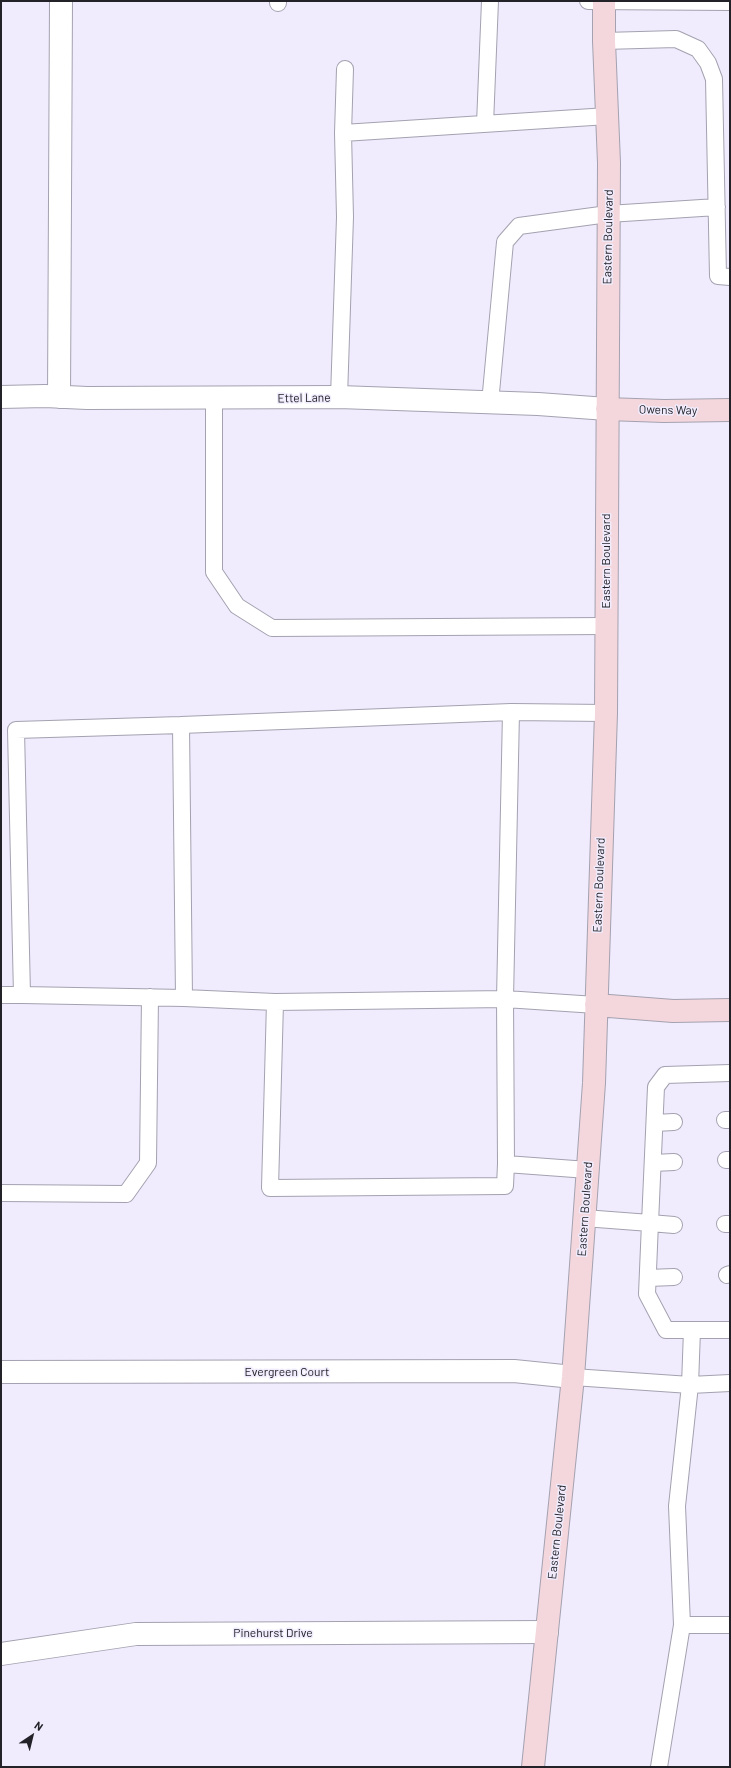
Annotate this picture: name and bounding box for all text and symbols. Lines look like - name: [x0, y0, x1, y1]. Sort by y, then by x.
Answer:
- street label: Eastern Boulevard: [600, 189, 616, 285]
- street label: Ettel Lane: [277, 390, 331, 406]
- street label: Owens Way: [639, 402, 697, 418]
- street label: Eastern Boulevard: [599, 513, 613, 609]
- street label: Eastern Boulevard: [590, 837, 608, 933]
- street label: Eastern Boulevard: [575, 1161, 595, 1257]
- street label: Evergreen Court: [245, 1365, 329, 1379]
- street label: Eastern Boulevard: [545, 1484, 569, 1580]
- street label: Pinehurst Drive: [233, 1626, 313, 1640]
- north arrow: [12, 1716, 52, 1756]
- text: N: [32, 1718, 46, 1733]

